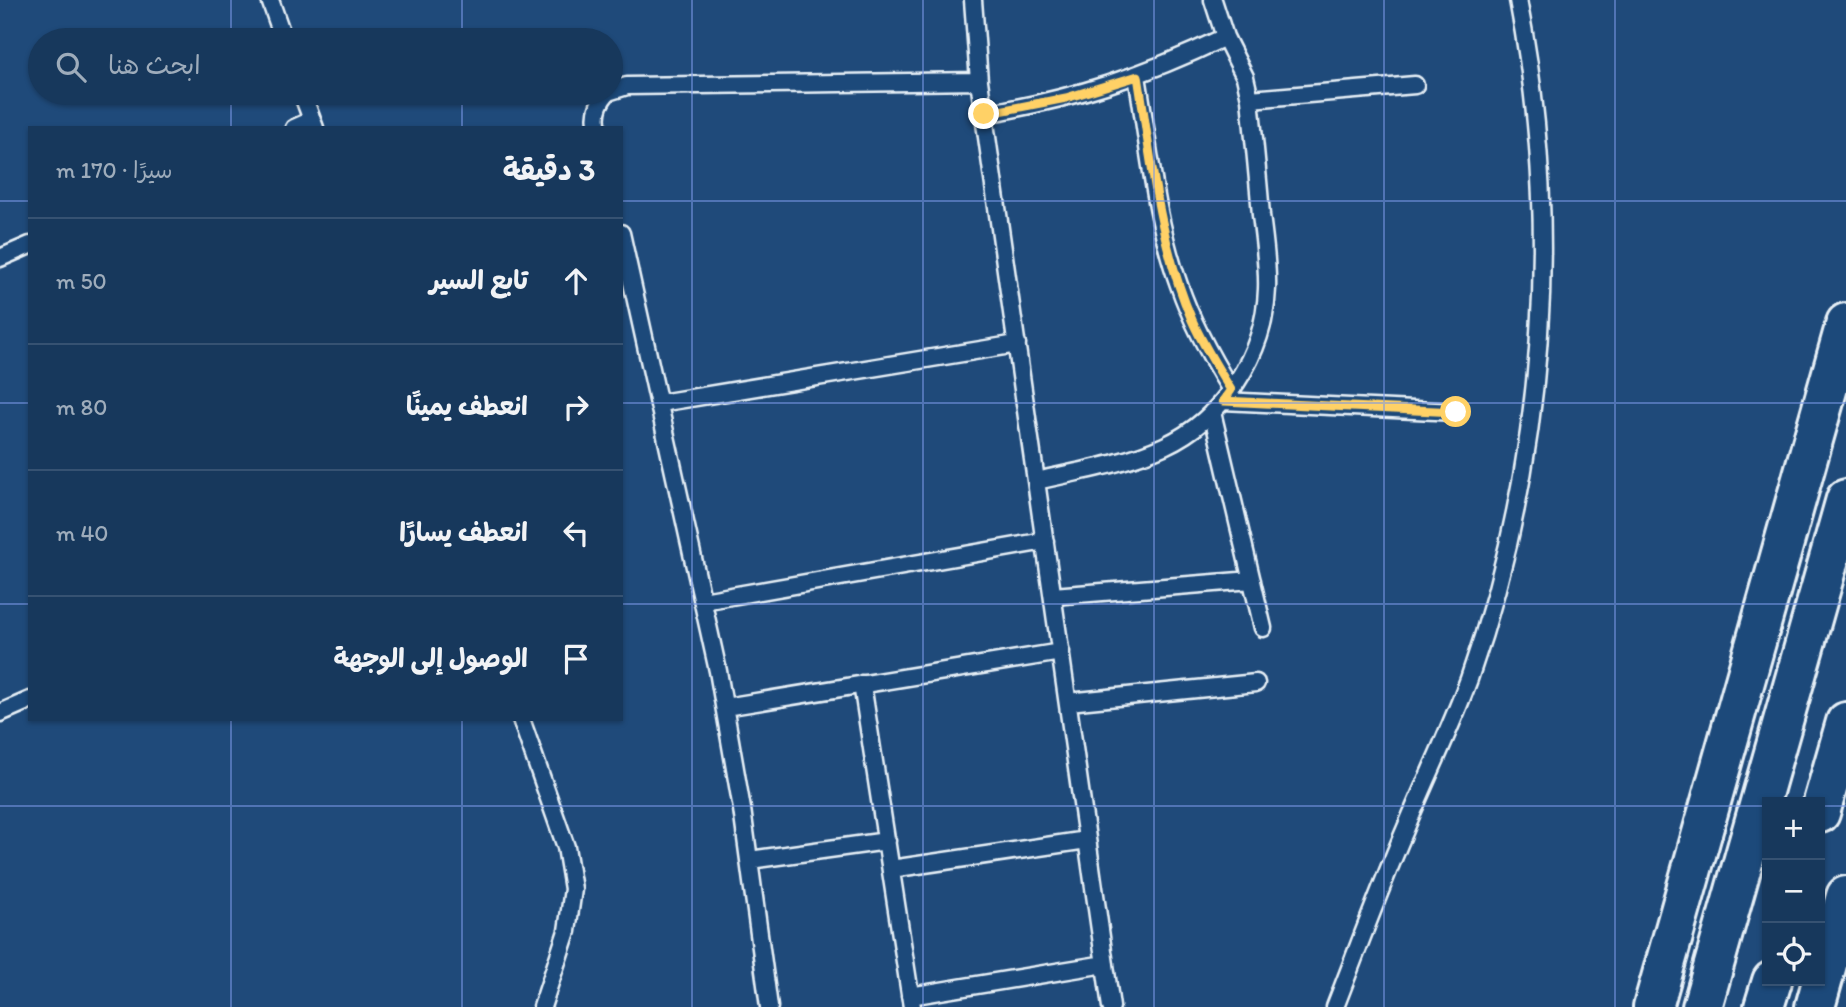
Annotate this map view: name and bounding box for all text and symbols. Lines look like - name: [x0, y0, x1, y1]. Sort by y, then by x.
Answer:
- search box: [28, 28, 623, 105]
- icon: search: [52, 48, 90, 86]
- text: ابحث هنا: [108, 49, 201, 81]
- route end: [968, 98, 999, 129]
- text: 3 دقيقة: [503, 151, 595, 188]
- text: سيرًا · 170 m: [56, 156, 173, 184]
- icon: ahead: [557, 262, 595, 300]
- text: تابع السير: [430, 264, 528, 296]
- text: 50 m: [56, 267, 107, 295]
- icon: right: [557, 388, 595, 426]
- text: انعطف يمينًا: [406, 390, 528, 422]
- text: 80 m: [56, 393, 107, 421]
- route start: [1440, 396, 1471, 427]
- icon: left: [557, 514, 595, 552]
- text: انعطف يسارًا: [399, 516, 528, 548]
- text: 40 m: [56, 519, 109, 547]
- icon: arrive: [557, 640, 595, 678]
- text: الوصول إلى الوجهة: [334, 642, 528, 674]
- map controls: [1762, 797, 1825, 986]
- button: +: [1762, 797, 1825, 860]
- button: −: [1762, 860, 1825, 923]
- button: locate: [1762, 923, 1825, 986]

